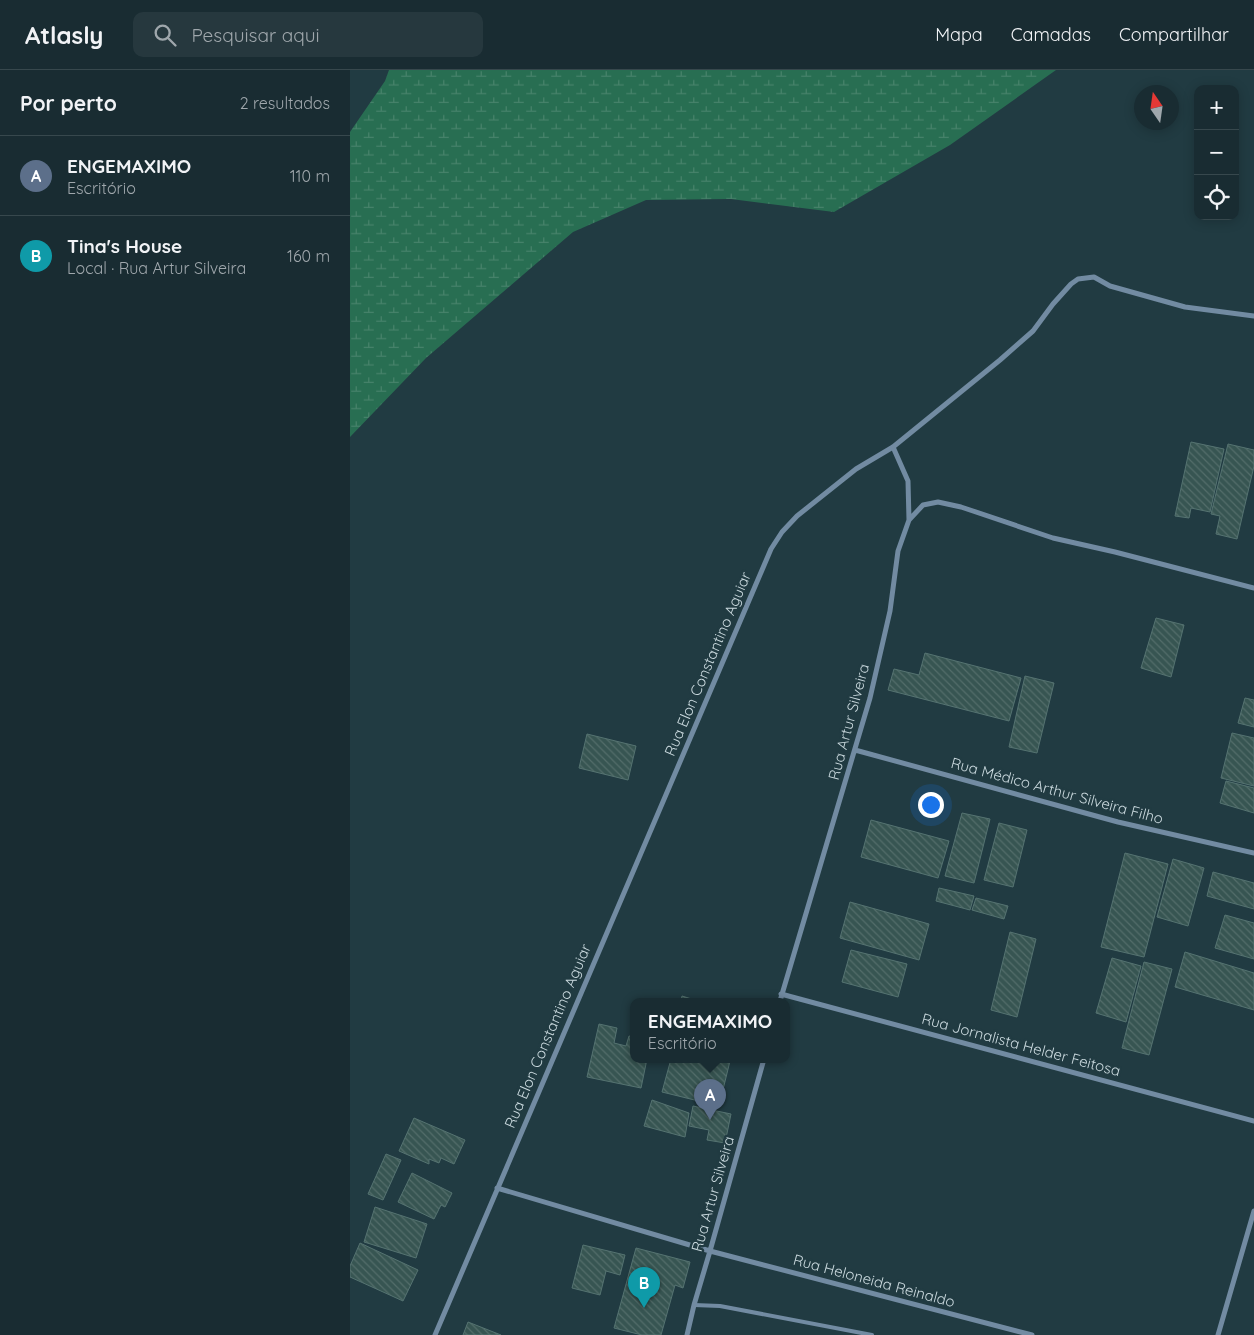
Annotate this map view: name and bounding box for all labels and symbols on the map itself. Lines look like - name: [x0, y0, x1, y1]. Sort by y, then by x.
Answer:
- north arrow: [1134, 85, 1179, 130]
- street label: Rua Elon Constantino Aguiar: [660, 569, 755, 759]
- street label: Rua Artur Silveira: [824, 662, 873, 782]
- street label: Rua Médico Arthur Silveira Filho: [949, 753, 1165, 828]
- your location: [918, 792, 944, 818]
- street label: Rua Elon Constantino Aguiar: [500, 941, 595, 1131]
- street label: Rua Jornalista Helder Feitosa: [920, 1009, 1123, 1080]
- pin: A: [694, 1079, 726, 1120]
- street label: Rua Artur Silveira: [687, 1134, 738, 1254]
- street label: Rua Heloneida Reinaldo: [791, 1250, 957, 1311]
- pin: B: [628, 1267, 660, 1308]

